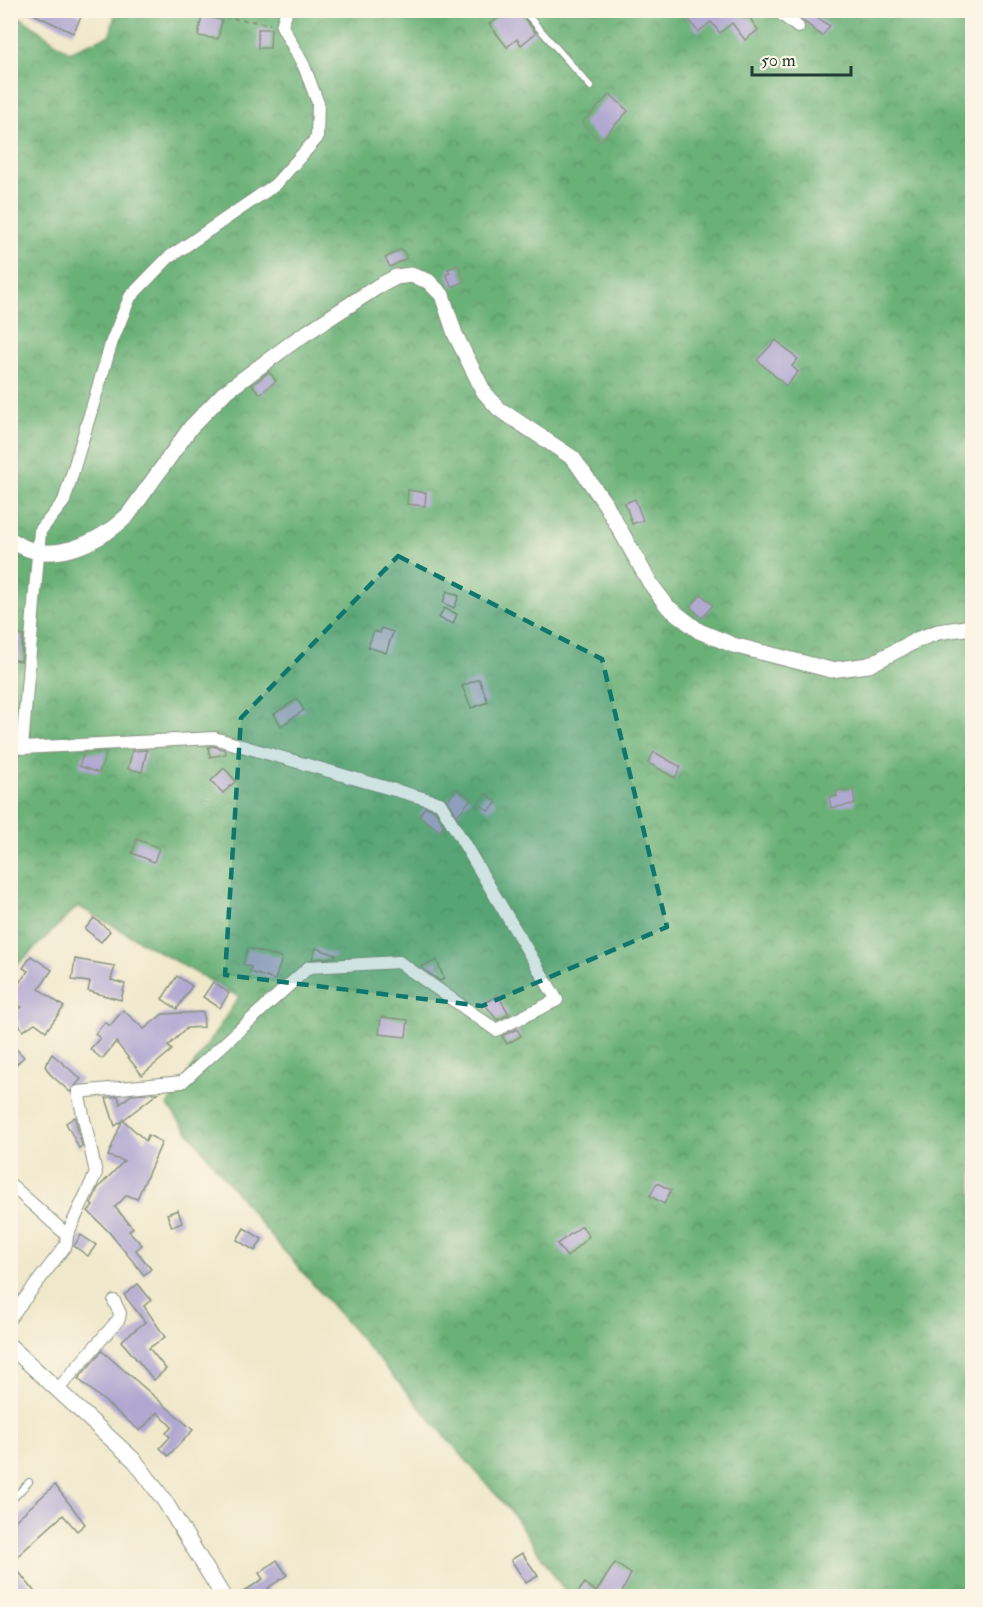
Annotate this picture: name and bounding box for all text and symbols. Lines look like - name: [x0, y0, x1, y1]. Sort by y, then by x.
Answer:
- scale bar: [752, 39, 851, 77]
- text: 50 m: [761, 49, 796, 72]

